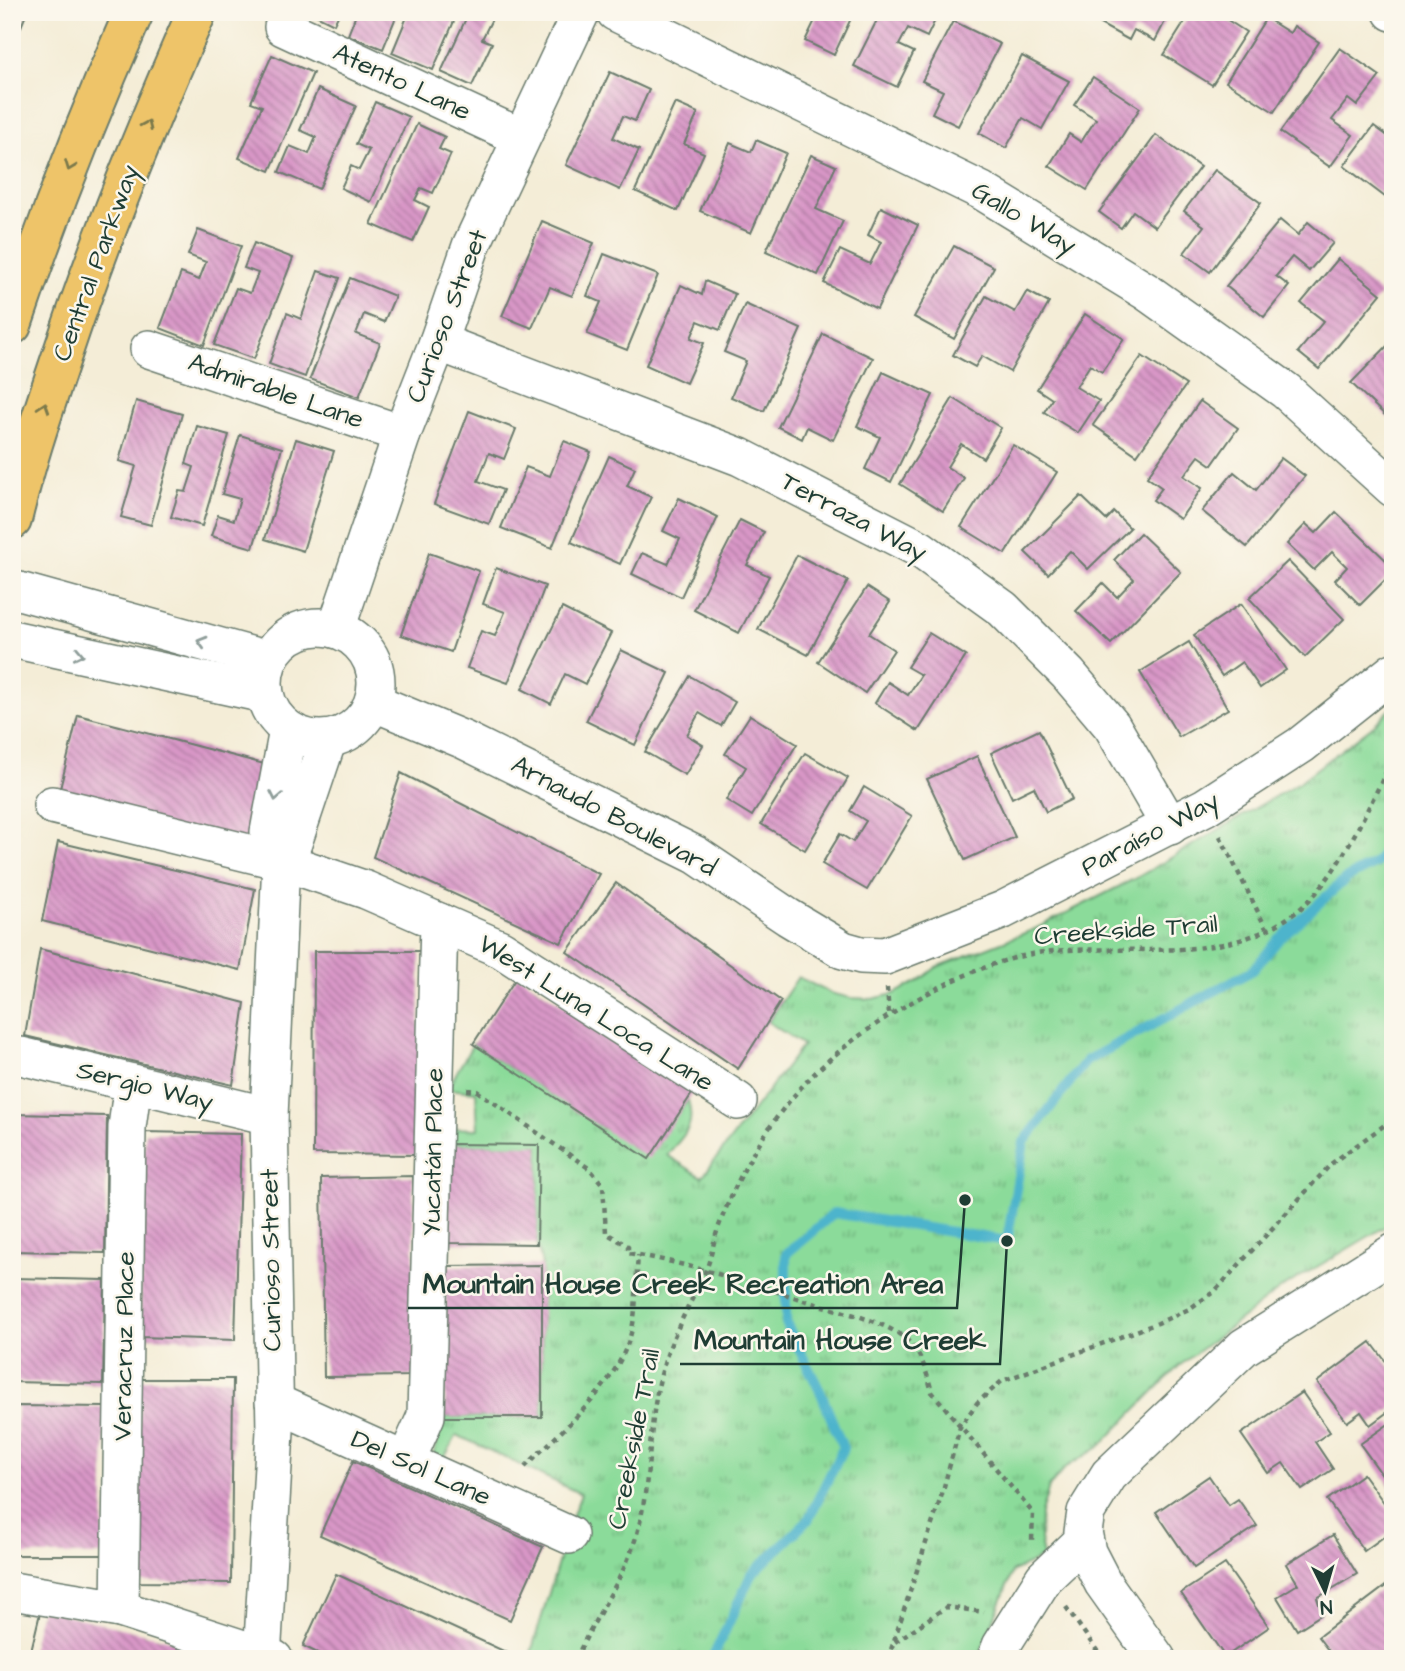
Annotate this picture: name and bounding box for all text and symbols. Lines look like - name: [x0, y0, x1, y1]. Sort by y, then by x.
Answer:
- street label: Atento Lane: [327, 34, 477, 130]
- one-way arrow: [139, 119, 153, 132]
- one-way arrow: [64, 159, 78, 171]
- street label: Central Parkway: [44, 160, 150, 367]
- street label: Gallo Way: [964, 173, 1083, 265]
- street label: Curioso Street: [397, 224, 497, 408]
- street label: Admirable Lane: [184, 344, 368, 438]
- one-way arrow: [36, 402, 51, 414]
- street label: Terraza Way: [774, 463, 933, 572]
- one-way arrow: [196, 635, 208, 650]
- one-way arrow: [73, 646, 85, 660]
- street label: Arnaudo Boulevard: [505, 747, 723, 885]
- street label: Paraíso Way: [1075, 783, 1226, 887]
- one-way arrow: [269, 790, 284, 802]
- street label: Creekside Trail: [1033, 906, 1219, 954]
- street label: West Luna Loca Lane: [471, 926, 721, 1100]
- street label: Sergio Way: [73, 1052, 217, 1122]
- street label: Yucatán Place: [414, 1068, 452, 1236]
- street label: Curioso Street: [251, 1168, 291, 1352]
- street label: Veracruz Place: [104, 1251, 144, 1441]
- callout: Mountain House Creek Recreation Area: [408, 1259, 957, 1308]
- text: Mountain House Creek Recreation Area: [423, 1265, 944, 1304]
- callout: Mountain House Creek: [680, 1315, 1000, 1364]
- text: Mountain House Creek: [694, 1321, 987, 1360]
- street label: Creekside Trail: [599, 1346, 669, 1532]
- street label: Del Sol Lane: [345, 1421, 497, 1515]
- north arrow: [1290, 1556, 1360, 1626]
- text: N: [1319, 1592, 1333, 1620]

